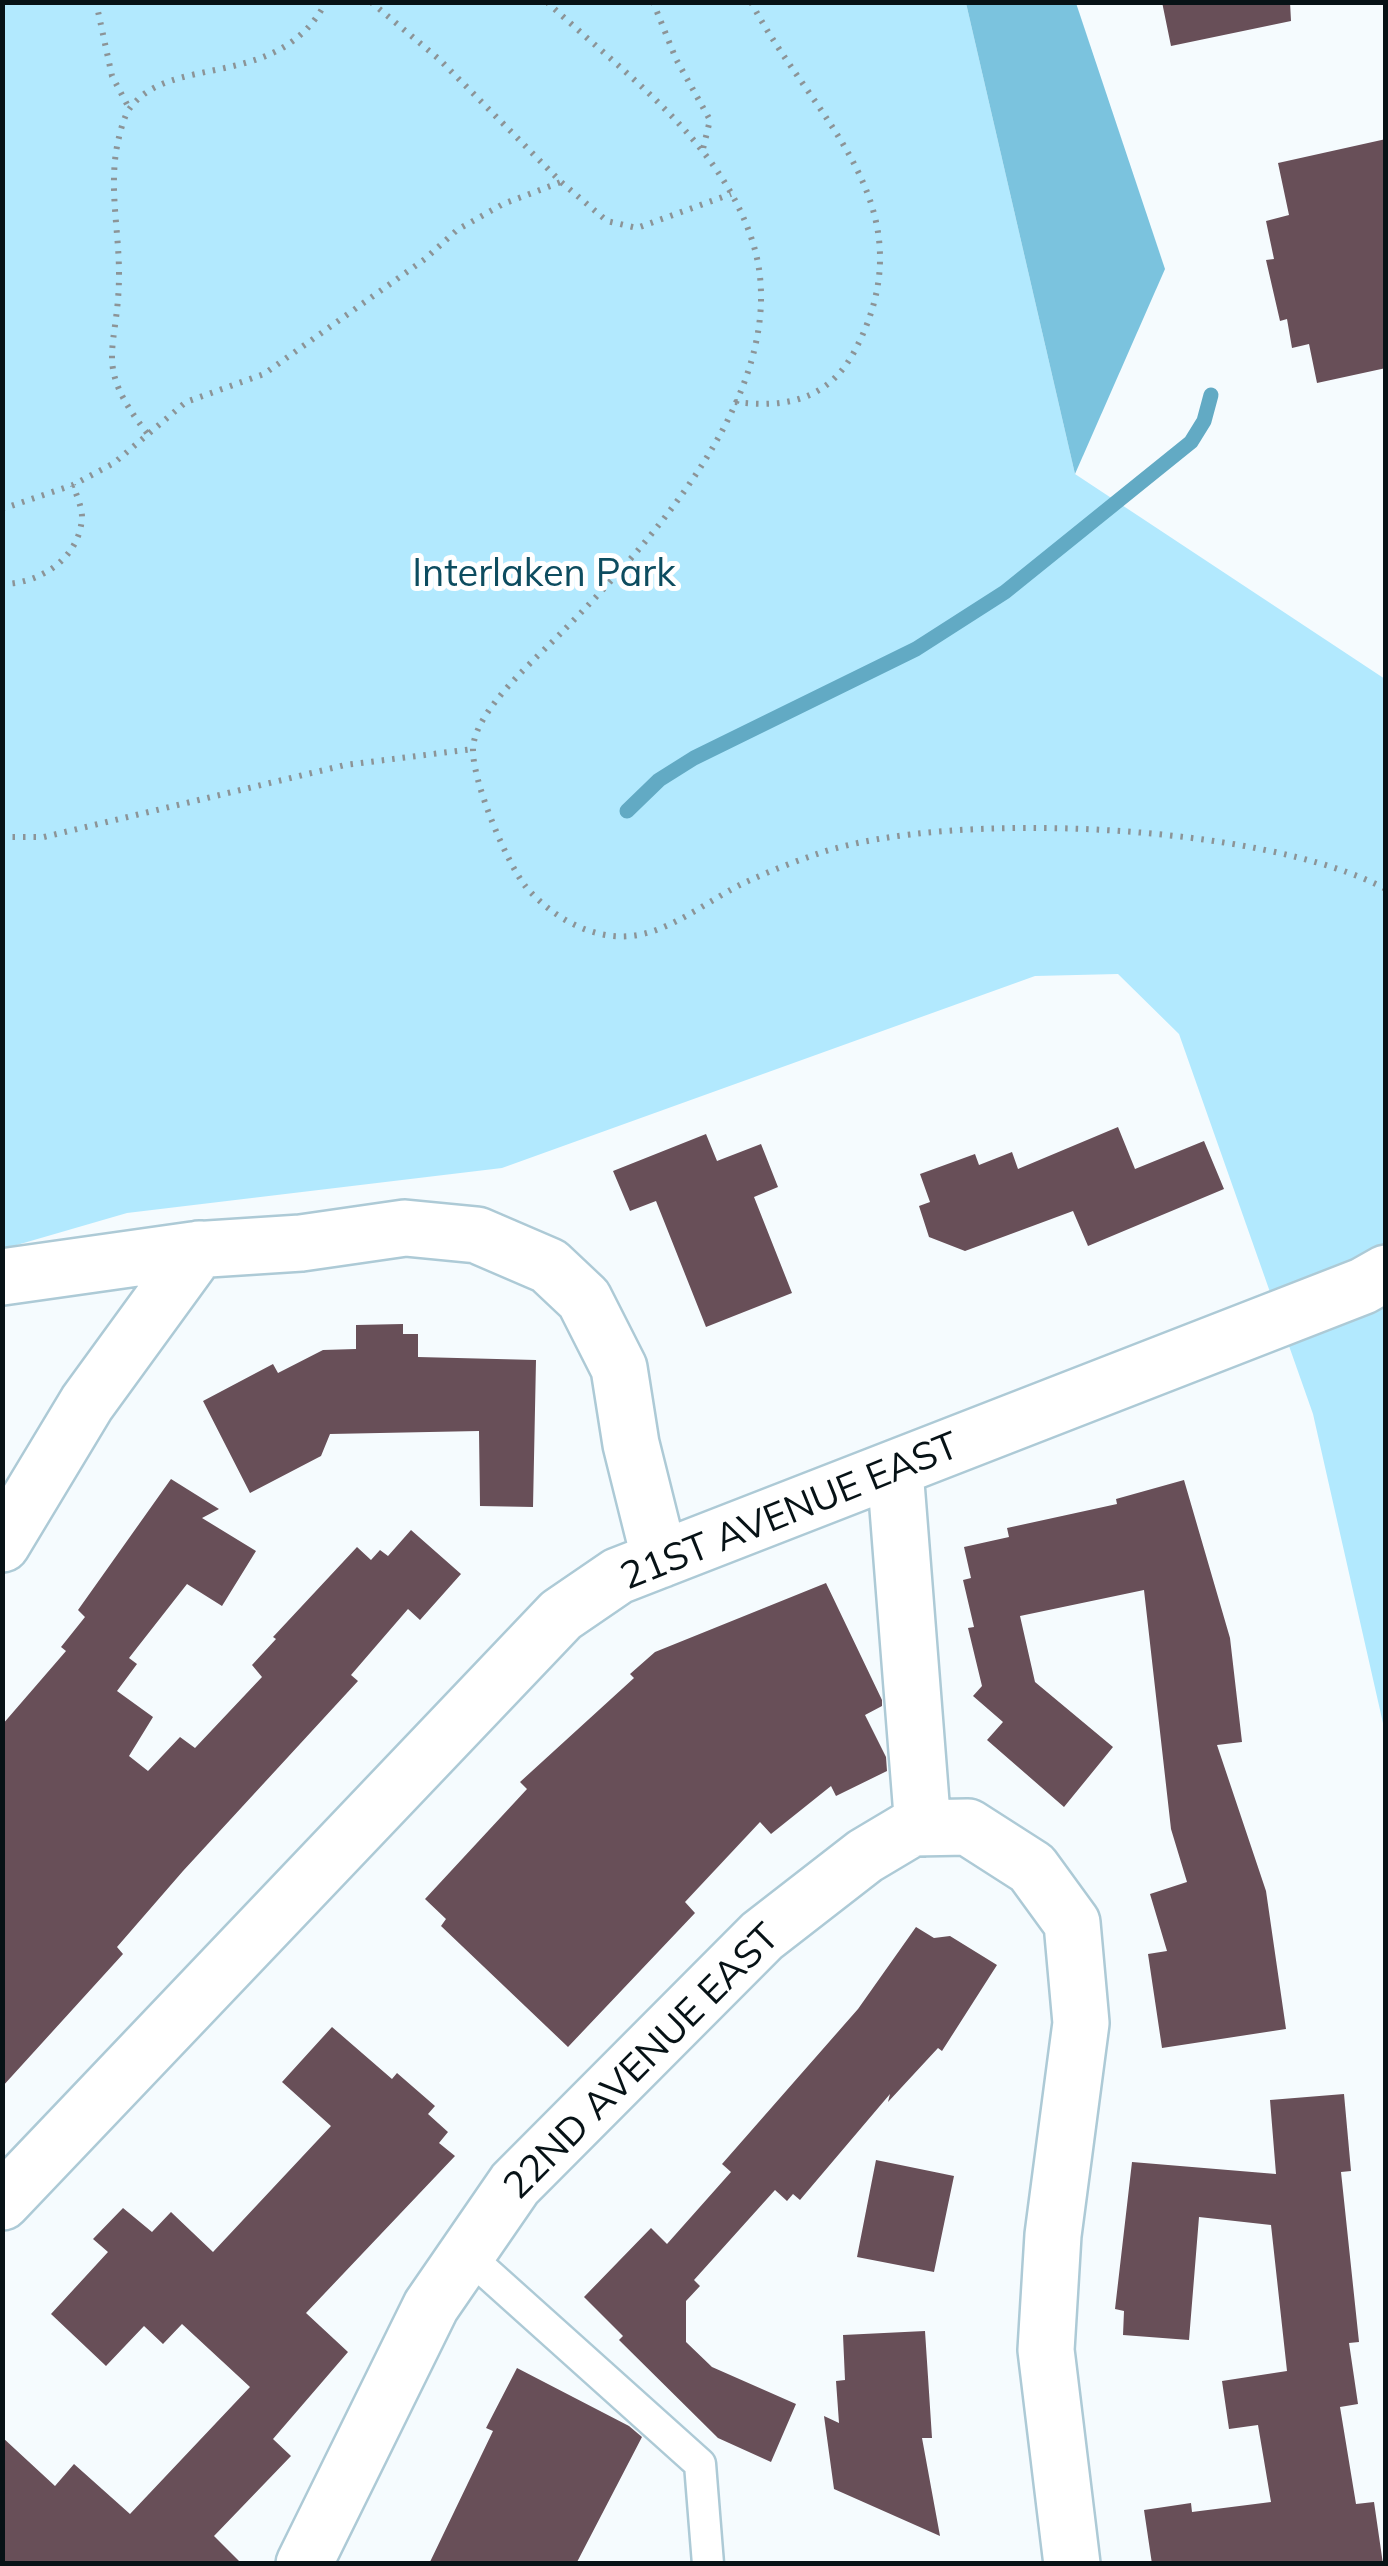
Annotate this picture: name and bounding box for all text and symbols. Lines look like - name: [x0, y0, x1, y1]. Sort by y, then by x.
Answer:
- park label: Interlaken Park: [412, 552, 676, 598]
- street label: 21ST AVENUE EAST: [614, 1423, 966, 1601]
- street label: 22ND AVENUE EAST: [495, 1915, 789, 2209]

